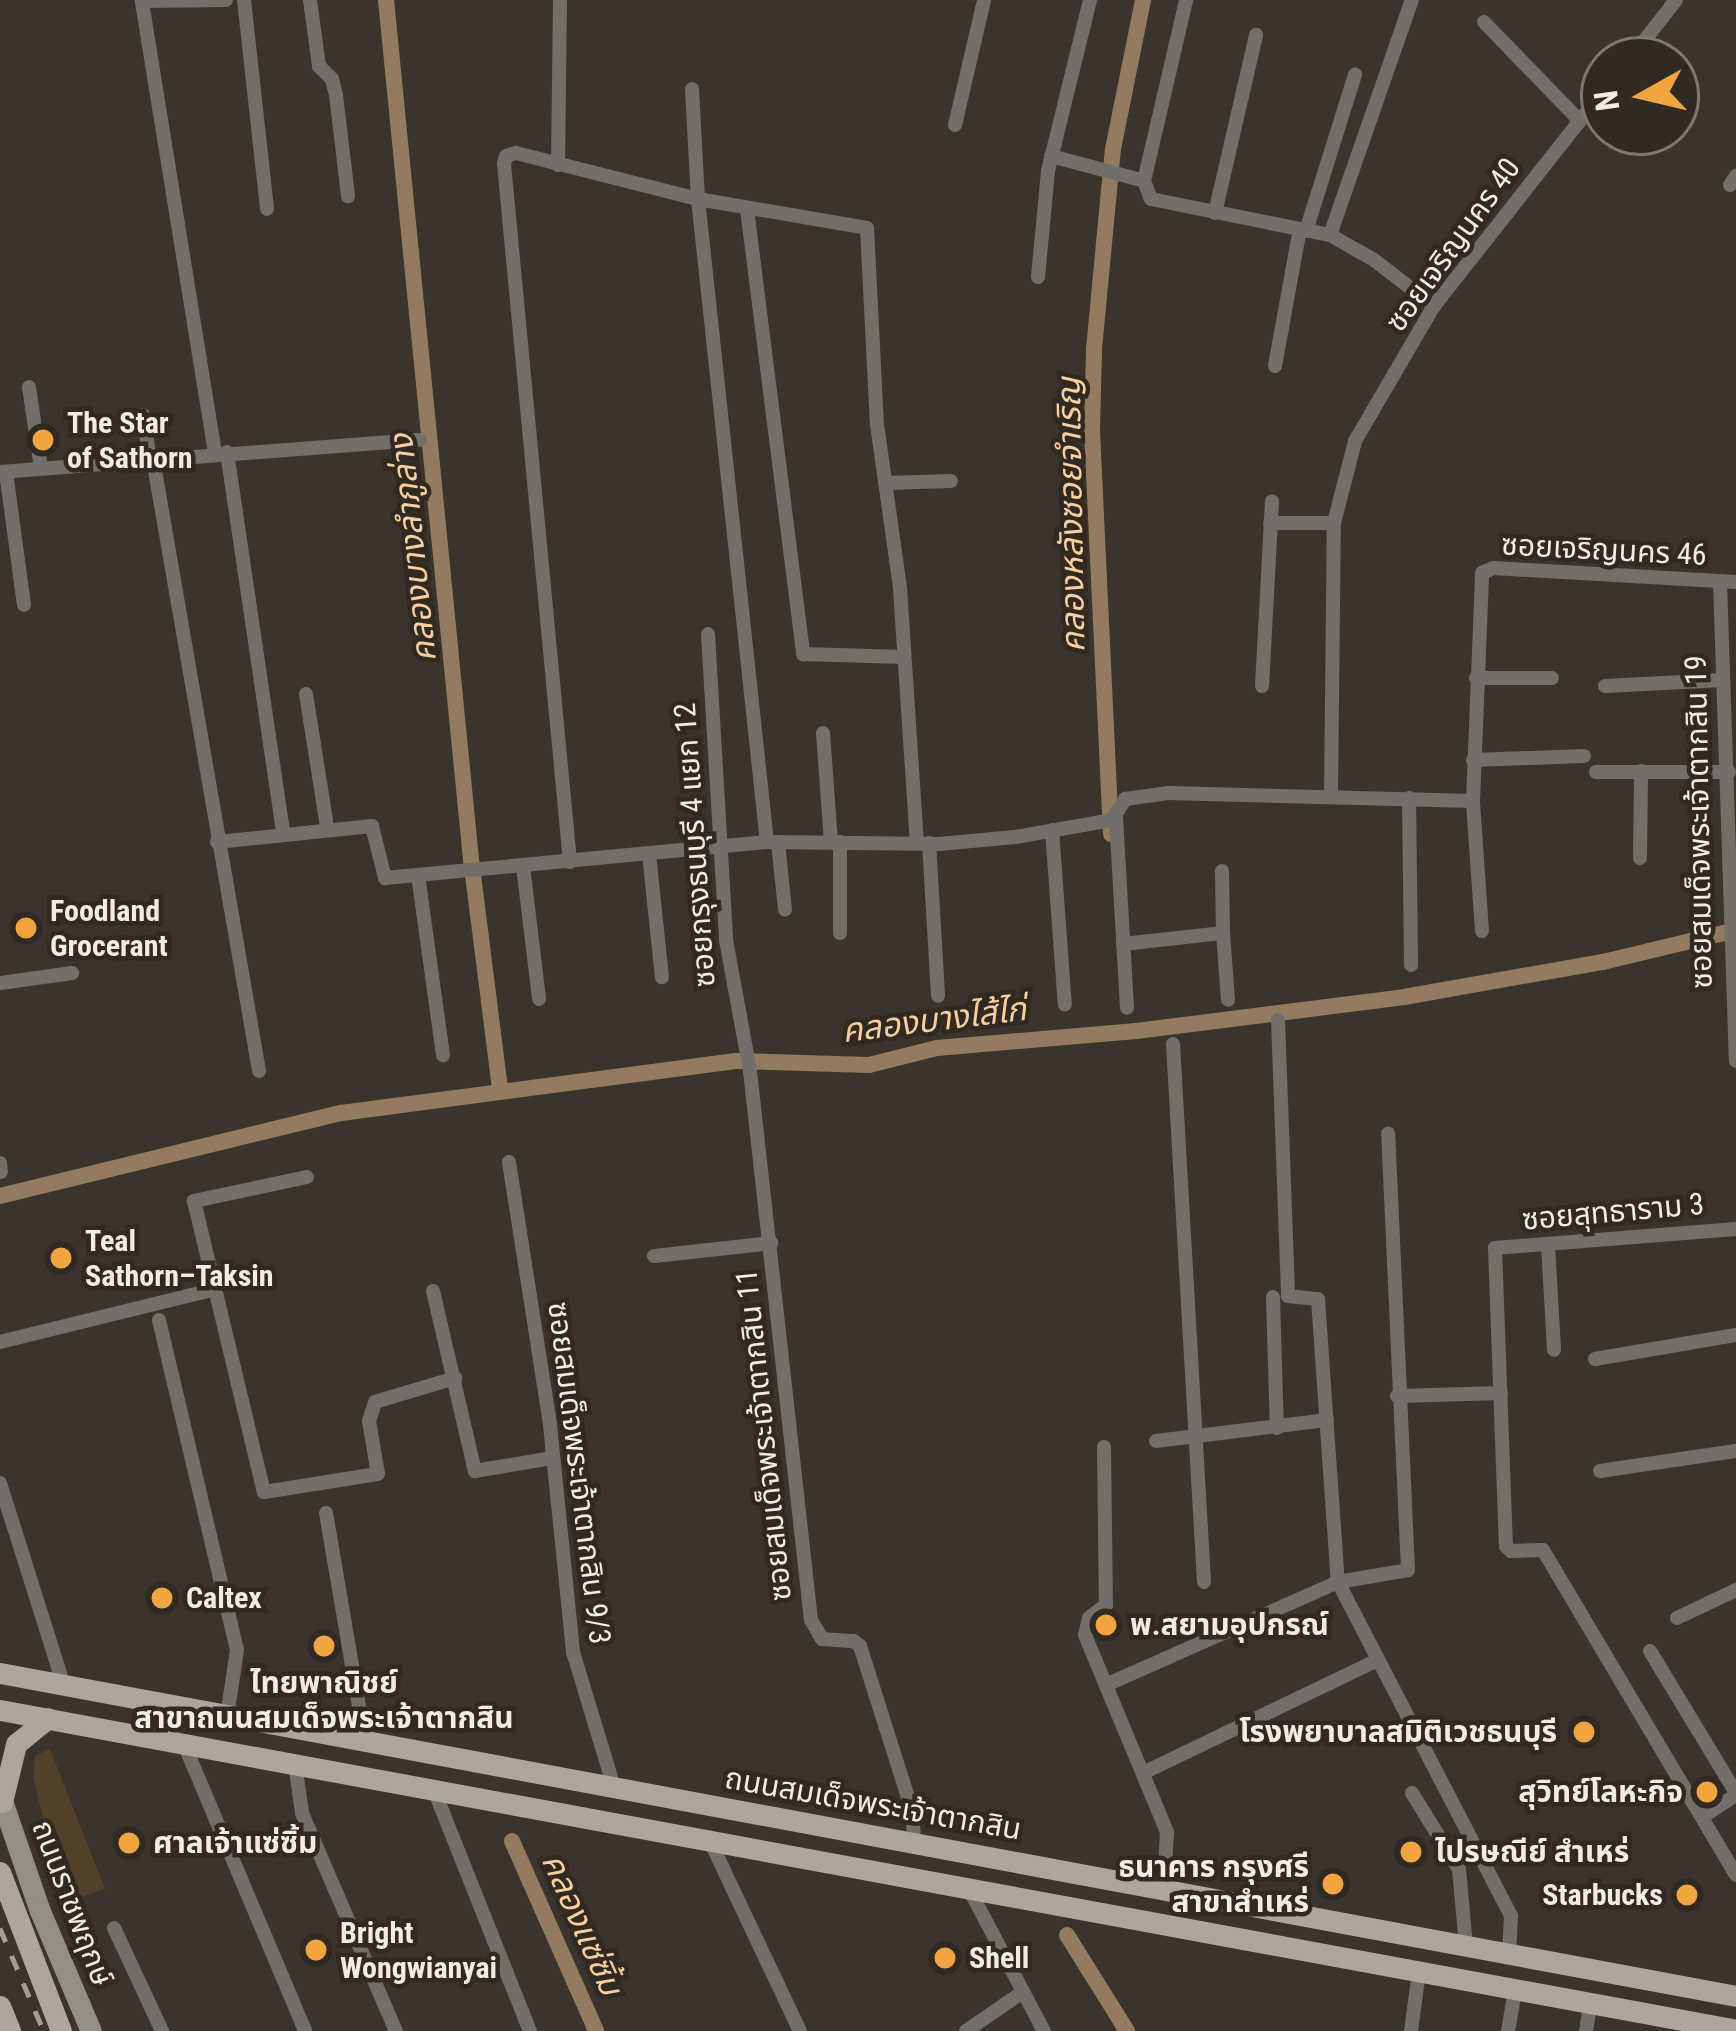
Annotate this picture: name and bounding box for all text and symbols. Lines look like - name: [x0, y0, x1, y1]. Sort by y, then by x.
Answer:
- north arrow: [1580, 36, 1700, 156]
- text: N: [1586, 88, 1628, 113]
- street label: ซอยเจริญนคร 40: [1378, 151, 1528, 339]
- water label: คลองหลังซอยจำเริญ: [1049, 377, 1093, 653]
- place label: The Star of Sathorn: [67, 405, 193, 476]
- marker: The Star of Sathorn: [30, 427, 56, 453]
- water label: คลองบางลำภูล่าง: [381, 432, 445, 664]
- street label: ซอยเจริญนคร 46: [1500, 527, 1708, 573]
- street label: ซอยสมเด็จพระเจ้าตากสิน 19: [1678, 655, 1720, 989]
- street label: ซอยกรุงธนบุรี 4 แยก 12: [667, 702, 723, 988]
- place label: Foodland Grocerant: [50, 893, 168, 964]
- marker: Foodland Grocerant: [13, 915, 39, 941]
- water label: คลองบางไส้ไก่: [840, 989, 1028, 1051]
- street label: ซอยสุทธาราม 3: [1520, 1186, 1706, 1238]
- place label: Teal Sathorn–Taksin: [85, 1223, 274, 1294]
- marker: Teal Sathorn–Taksin: [48, 1245, 74, 1271]
- street label: ซอยสมเด็จพระเจ้าตากสิน 11: [729, 1267, 799, 1603]
- street label: ซอยสมเด็จพระเจ้าตากสิน 9/3: [540, 1300, 618, 1646]
- place label: Caltex: [186, 1580, 262, 1616]
- marker: Caltex: [149, 1585, 175, 1611]
- place label: พ.สยามอุปกรณ์: [1130, 1607, 1329, 1643]
- marker: พ.สยามอุปกรณ์: [1093, 1612, 1119, 1638]
- marker: ไทยพาณิชย์ สาขาถนนสมเด็จพระเจ้าตากสิน: [311, 1633, 337, 1659]
- place label: ไทยพาณิชย์ สาขาถนนสมเด็จพระเจ้าตากสิน: [134, 1665, 514, 1736]
- place label: โรงพยาบาลสมิติเวชธนบุรี: [1239, 1714, 1557, 1750]
- marker: โรงพยาบาลสมิติเวชธนบุรี: [1568, 1716, 1600, 1748]
- street label: ถนนสมเด็จพระเจ้าตากสิน: [722, 1760, 1024, 1848]
- place label: สุวิทย์โลหะกิจ: [1518, 1774, 1683, 1810]
- marker: สุวิทย์โลหะกิจ: [1694, 1779, 1720, 1805]
- street label: ถนนราชพฤกษ์: [24, 1815, 120, 1991]
- place label: ศาลเจ้าแซ่ซิ้ม: [153, 1825, 317, 1861]
- marker: ศาลเจ้าแซ่ซิ้ม: [116, 1830, 142, 1856]
- place label: ไปรษณีย์ สำเหร่: [1435, 1834, 1629, 1870]
- marker: ไปรษณีย์ สำเหร่: [1398, 1839, 1424, 1865]
- water label: คลองแซ่ซิ้ม: [533, 1847, 631, 2001]
- place label: ธนาคาร กรุงศรี สาขาสำเหร่: [1118, 1849, 1309, 1920]
- marker: ธนาคาร กรุงศรี สาขาสำเหร่: [1320, 1871, 1346, 1897]
- place label: Starbucks: [1542, 1877, 1663, 1913]
- marker: Starbucks: [1674, 1882, 1700, 1908]
- place label: Bright Wongwianyai: [340, 1915, 497, 1986]
- marker: Bright Wongwianyai: [303, 1937, 329, 1963]
- place label: Shell: [969, 1940, 1029, 1976]
- marker: Shell: [932, 1945, 958, 1971]

